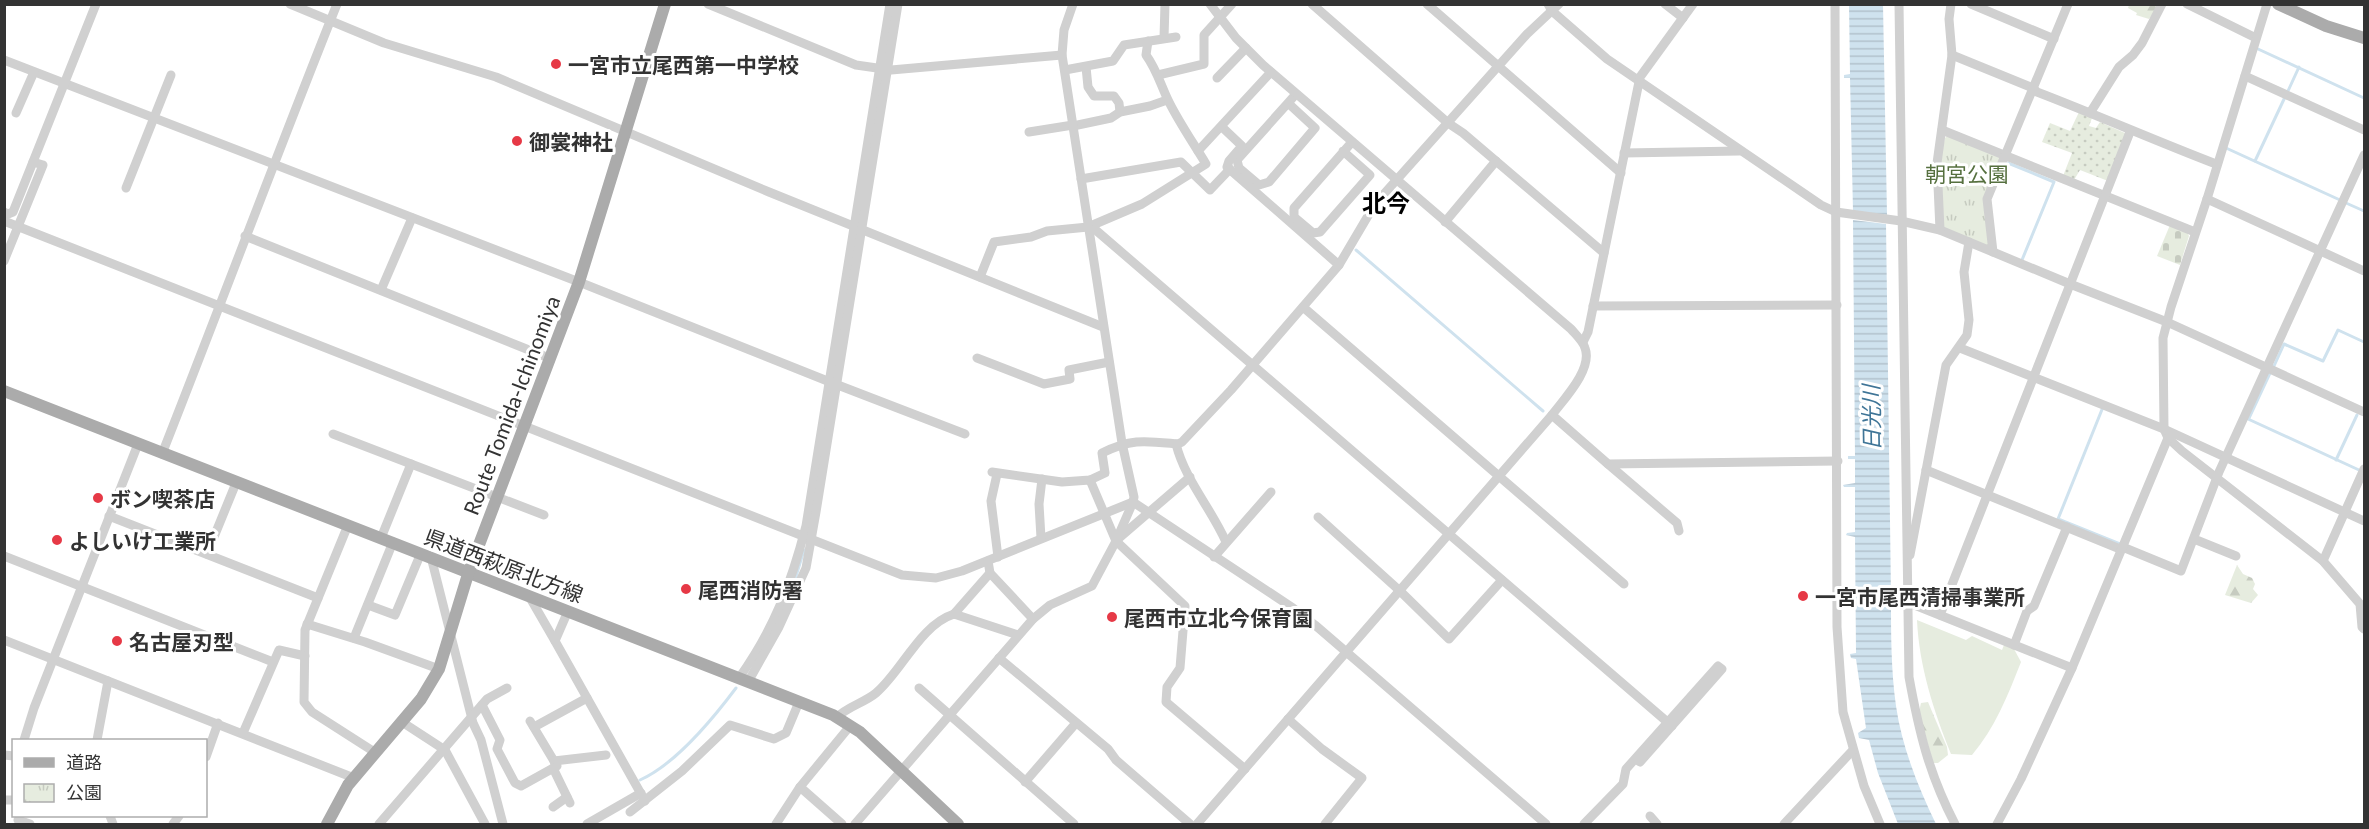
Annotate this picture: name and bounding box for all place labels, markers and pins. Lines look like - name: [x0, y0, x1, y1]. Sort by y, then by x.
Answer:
- place label: 一宮市立尾西第一中学校: [568, 52, 799, 77]
- marker: 一宮市立尾西第一中学校: [549, 57, 563, 71]
- place label: 御裳神社: [529, 129, 613, 154]
- marker: 御裳神社: [510, 134, 524, 148]
- place label: ボン喫茶店: [110, 486, 215, 511]
- marker: ボン喫茶店: [91, 491, 105, 505]
- place label: よしいけ工業所: [69, 528, 216, 553]
- marker: よしいけ工業所: [50, 533, 64, 547]
- place label: 尾西消防署: [698, 577, 803, 602]
- marker: 尾西消防署: [679, 582, 693, 596]
- place label: 一宮市尾西清掃事業所: [1815, 584, 2025, 609]
- marker: 一宮市尾西清掃事業所: [1796, 589, 1810, 603]
- place label: 尾西市立北今保育園: [1124, 605, 1313, 630]
- marker: 尾西市立北今保育園: [1105, 610, 1119, 624]
- place label: 名古屋刃型: [129, 629, 234, 654]
- marker: 名古屋刃型: [110, 634, 124, 648]

